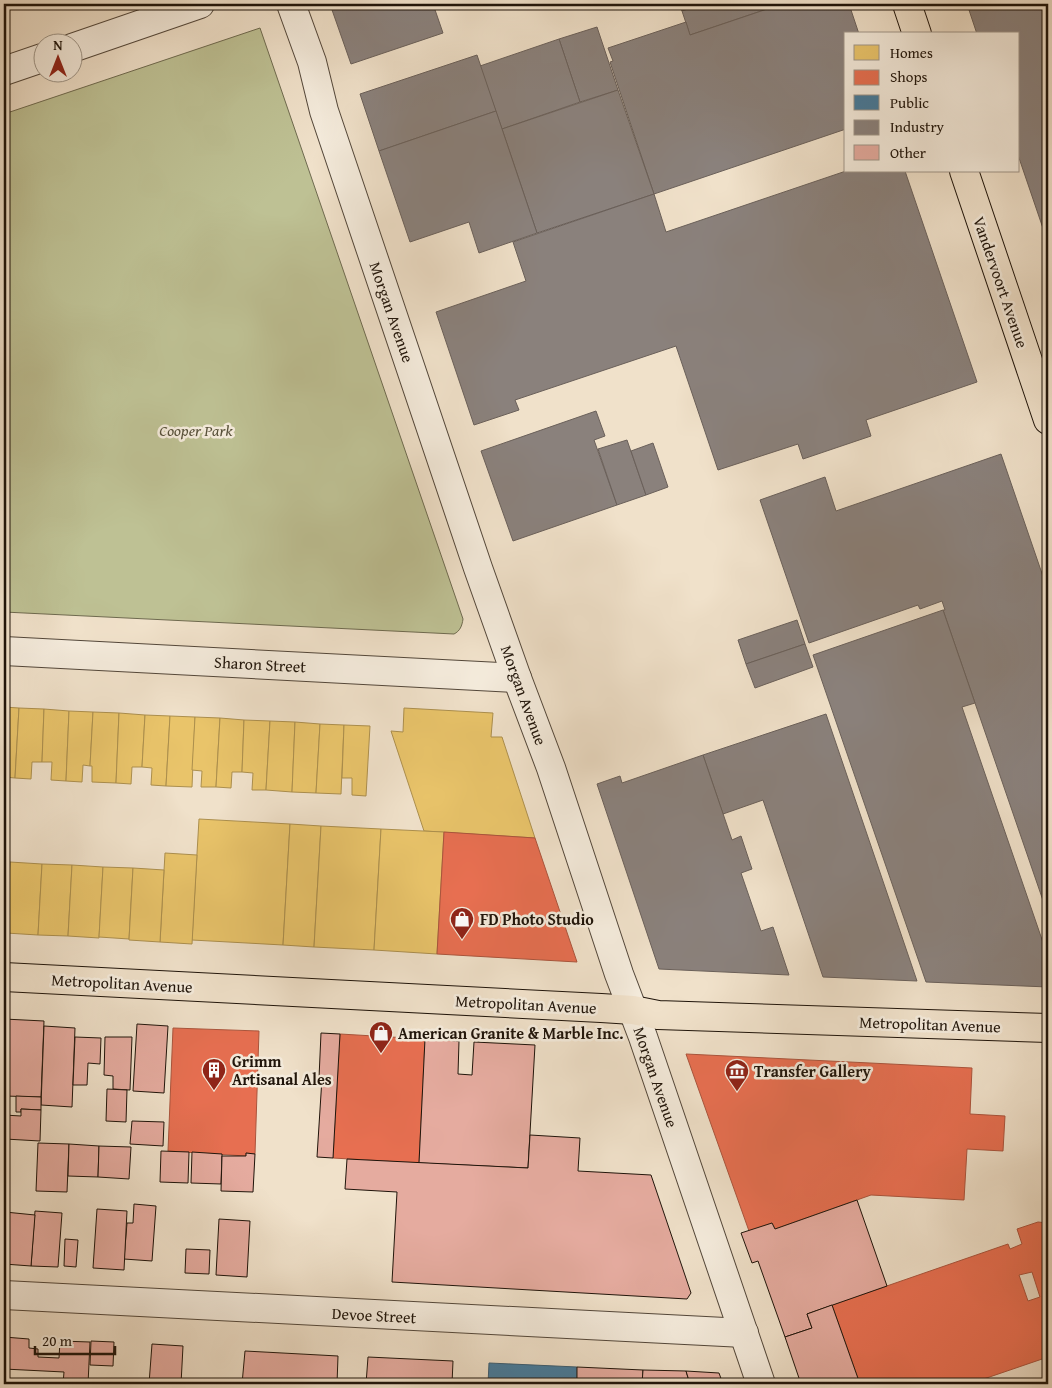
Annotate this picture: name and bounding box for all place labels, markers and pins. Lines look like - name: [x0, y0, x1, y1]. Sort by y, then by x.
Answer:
- shop icon: FD Photo Studio: [449, 906, 475, 940]
- place label: FD Photo Studio: [480, 907, 594, 931]
- shop icon: American Granite & Marble Inc.: [368, 1020, 394, 1054]
- place label: American Granite & Marble Inc.: [398, 1021, 624, 1045]
- place label: Grimm Artisanal Ales: [232, 1049, 332, 1091]
- building icon: Grimm Artisanal Ales: [201, 1057, 227, 1091]
- museum icon: Transfer Gallery: [724, 1058, 750, 1092]
- place label: Transfer Gallery: [754, 1059, 872, 1083]

